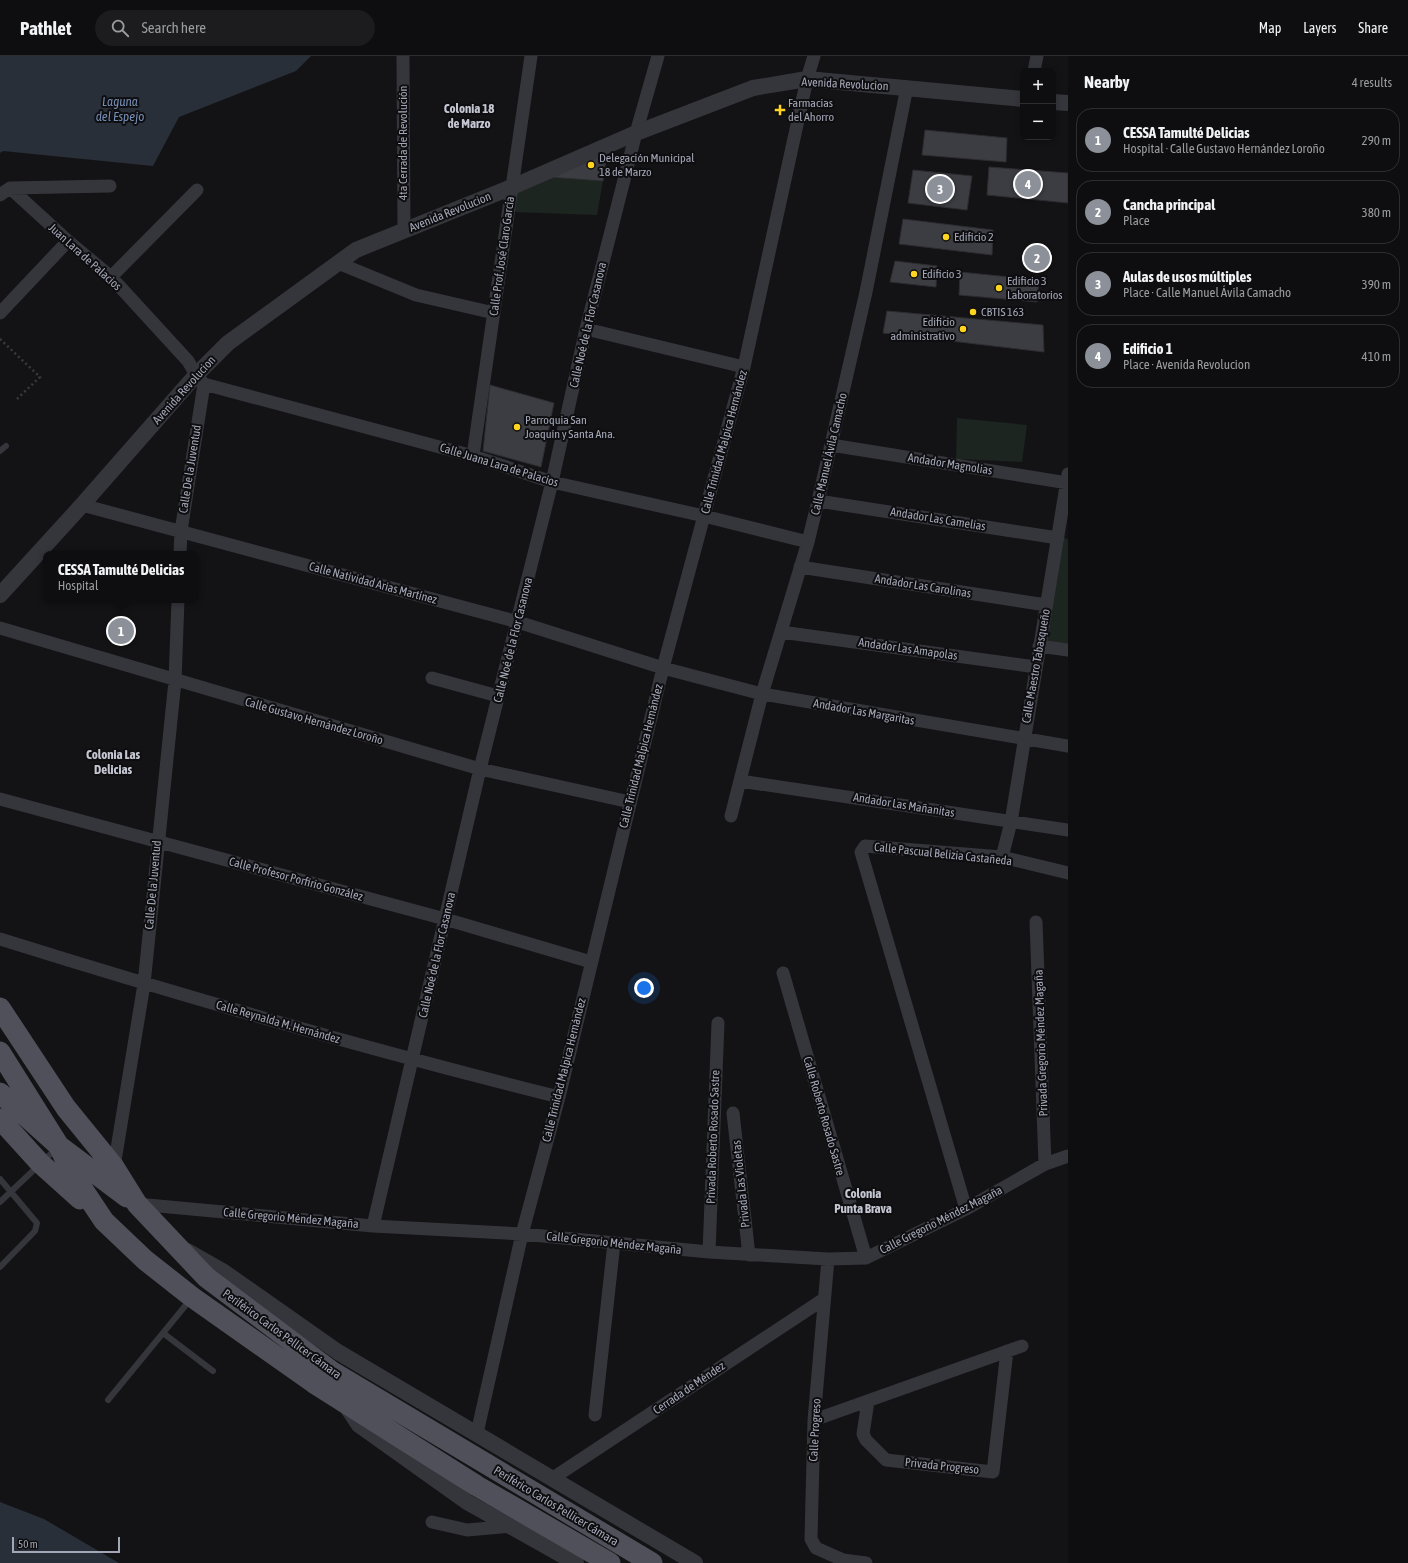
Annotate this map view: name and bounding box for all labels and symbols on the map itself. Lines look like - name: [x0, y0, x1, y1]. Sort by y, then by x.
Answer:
- street label: Avenida Revolucion: [801, 75, 889, 93]
- street label: 4ta Cerrada de Revolución: [396, 86, 410, 200]
- water label: Laguna del Espejo: [96, 94, 144, 124]
- place label: Farmacias del Ahorro: [788, 96, 834, 124]
- district label: Colonia 18 de Marzo: [444, 101, 494, 131]
- marker: Farmacias del Ahorro: [775, 105, 785, 115]
- place label: Delegación Municipal 18 de Marzo: [599, 151, 695, 179]
- marker: Delegación Municipal 18 de Marzo: [586, 160, 596, 170]
- pin: 4: [1015, 169, 1041, 199]
- pin: 3: [927, 174, 953, 204]
- street label: Avenida Revolucion: [407, 189, 493, 235]
- street label: Calle Prof. José Claro García: [487, 195, 517, 317]
- street label: Juan Lara de Palacios: [46, 221, 124, 293]
- place label: Edificio 2: [954, 230, 994, 244]
- marker: Edificio 2: [941, 232, 951, 242]
- pin: 2: [1024, 243, 1050, 273]
- street label: Calle Noé de la Flor Casanova: [567, 261, 609, 389]
- place label: Edificio 3: [922, 267, 962, 281]
- marker: Edificio 3: [909, 269, 919, 279]
- place label: Edificio 3 Laboratorios: [1007, 274, 1063, 302]
- marker: Edificio 3 Laboratorios: [994, 283, 1004, 293]
- place label: CBTIS 163: [981, 305, 1024, 319]
- marker: CBTIS 163: [968, 307, 978, 317]
- place label: Edificio administrativo: [890, 315, 955, 343]
- marker: Edificio administrativo: [958, 324, 968, 334]
- street label: Avenida Revolucion: [150, 353, 218, 427]
- street label: Calle Trinidad Malpica Hernández: [698, 368, 750, 515]
- street label: Calle Manuel Ávila Camacho: [808, 391, 850, 516]
- place label: Parroquia San Joaquín y Santa Ana.: [525, 413, 615, 441]
- marker: Parroquia San Joaquín y Santa Ana.: [512, 422, 522, 432]
- street label: Calle De la Juventud: [176, 424, 204, 514]
- street label: Calle Juana Lara de Palacios: [438, 440, 560, 490]
- street label: Andador Magnolias: [907, 450, 993, 478]
- street label: Andador Las Camelias: [889, 505, 987, 533]
- street label: Calle Natividad Arias Martínez: [307, 559, 439, 607]
- street label: Andador Las Carolinas: [874, 571, 972, 601]
- street label: Calle Noé de la Flor Casanova: [491, 576, 535, 704]
- street label: Calle Maestro Tabasqueño: [1019, 607, 1053, 724]
- pin: 1: [108, 616, 134, 646]
- street label: Andador Las Amapolas: [858, 635, 958, 663]
- street label: Calle Trinidad Malpica Hernández: [616, 682, 666, 829]
- street label: Calle Gustavo Hernández Loroño: [243, 695, 385, 748]
- street label: Andador Las Margaritas: [812, 696, 916, 728]
- district label: Colonia Las Delicias: [86, 747, 140, 777]
- street label: Andador Las Mañanitas: [852, 790, 956, 820]
- street label: Calle De la Juventud: [142, 840, 164, 930]
- street label: Calle Pascual Belizia Castañeda: [873, 840, 1013, 868]
- street label: Calle Profesor Porfirio González: [227, 854, 365, 904]
- street label: Calle Noé de la Flor Casanova: [416, 891, 458, 1019]
- street label: Privada Gregorio Méndez Magaña: [1031, 969, 1051, 1117]
- your location: [634, 978, 654, 998]
- street label: Calle Trinidad Malpica Hernández: [539, 996, 589, 1143]
- street label: Calle Reynalda M. Hernández: [214, 998, 342, 1047]
- street label: Calle Roberto Rosado Sastre: [800, 1055, 848, 1177]
- street label: Privada Roberto Rosado Sastre: [704, 1070, 722, 1204]
- street label: Privada Las Violetas: [729, 1140, 753, 1228]
- street label: Calle Gregorio Méndez Magaña: [877, 1183, 1005, 1257]
- district label: Colonia Punta Brava: [834, 1186, 892, 1216]
- street label: Calle Gregorio Méndez Magaña: [223, 1205, 359, 1231]
- street label: Calle Gregorio Méndez Magaña: [546, 1229, 682, 1257]
- street label: Periférico Carlos Pellicer Cámara: [220, 1286, 344, 1382]
- street label: Cerrada de Méndez: [650, 1358, 728, 1417]
- street label: Calle Progreso: [806, 1398, 824, 1462]
- street label: Privada Progreso: [904, 1455, 980, 1477]
- street label: Periférico Carlos Pellicer Cámara: [491, 1463, 621, 1549]
- scale bar: [12, 1535, 120, 1554]

